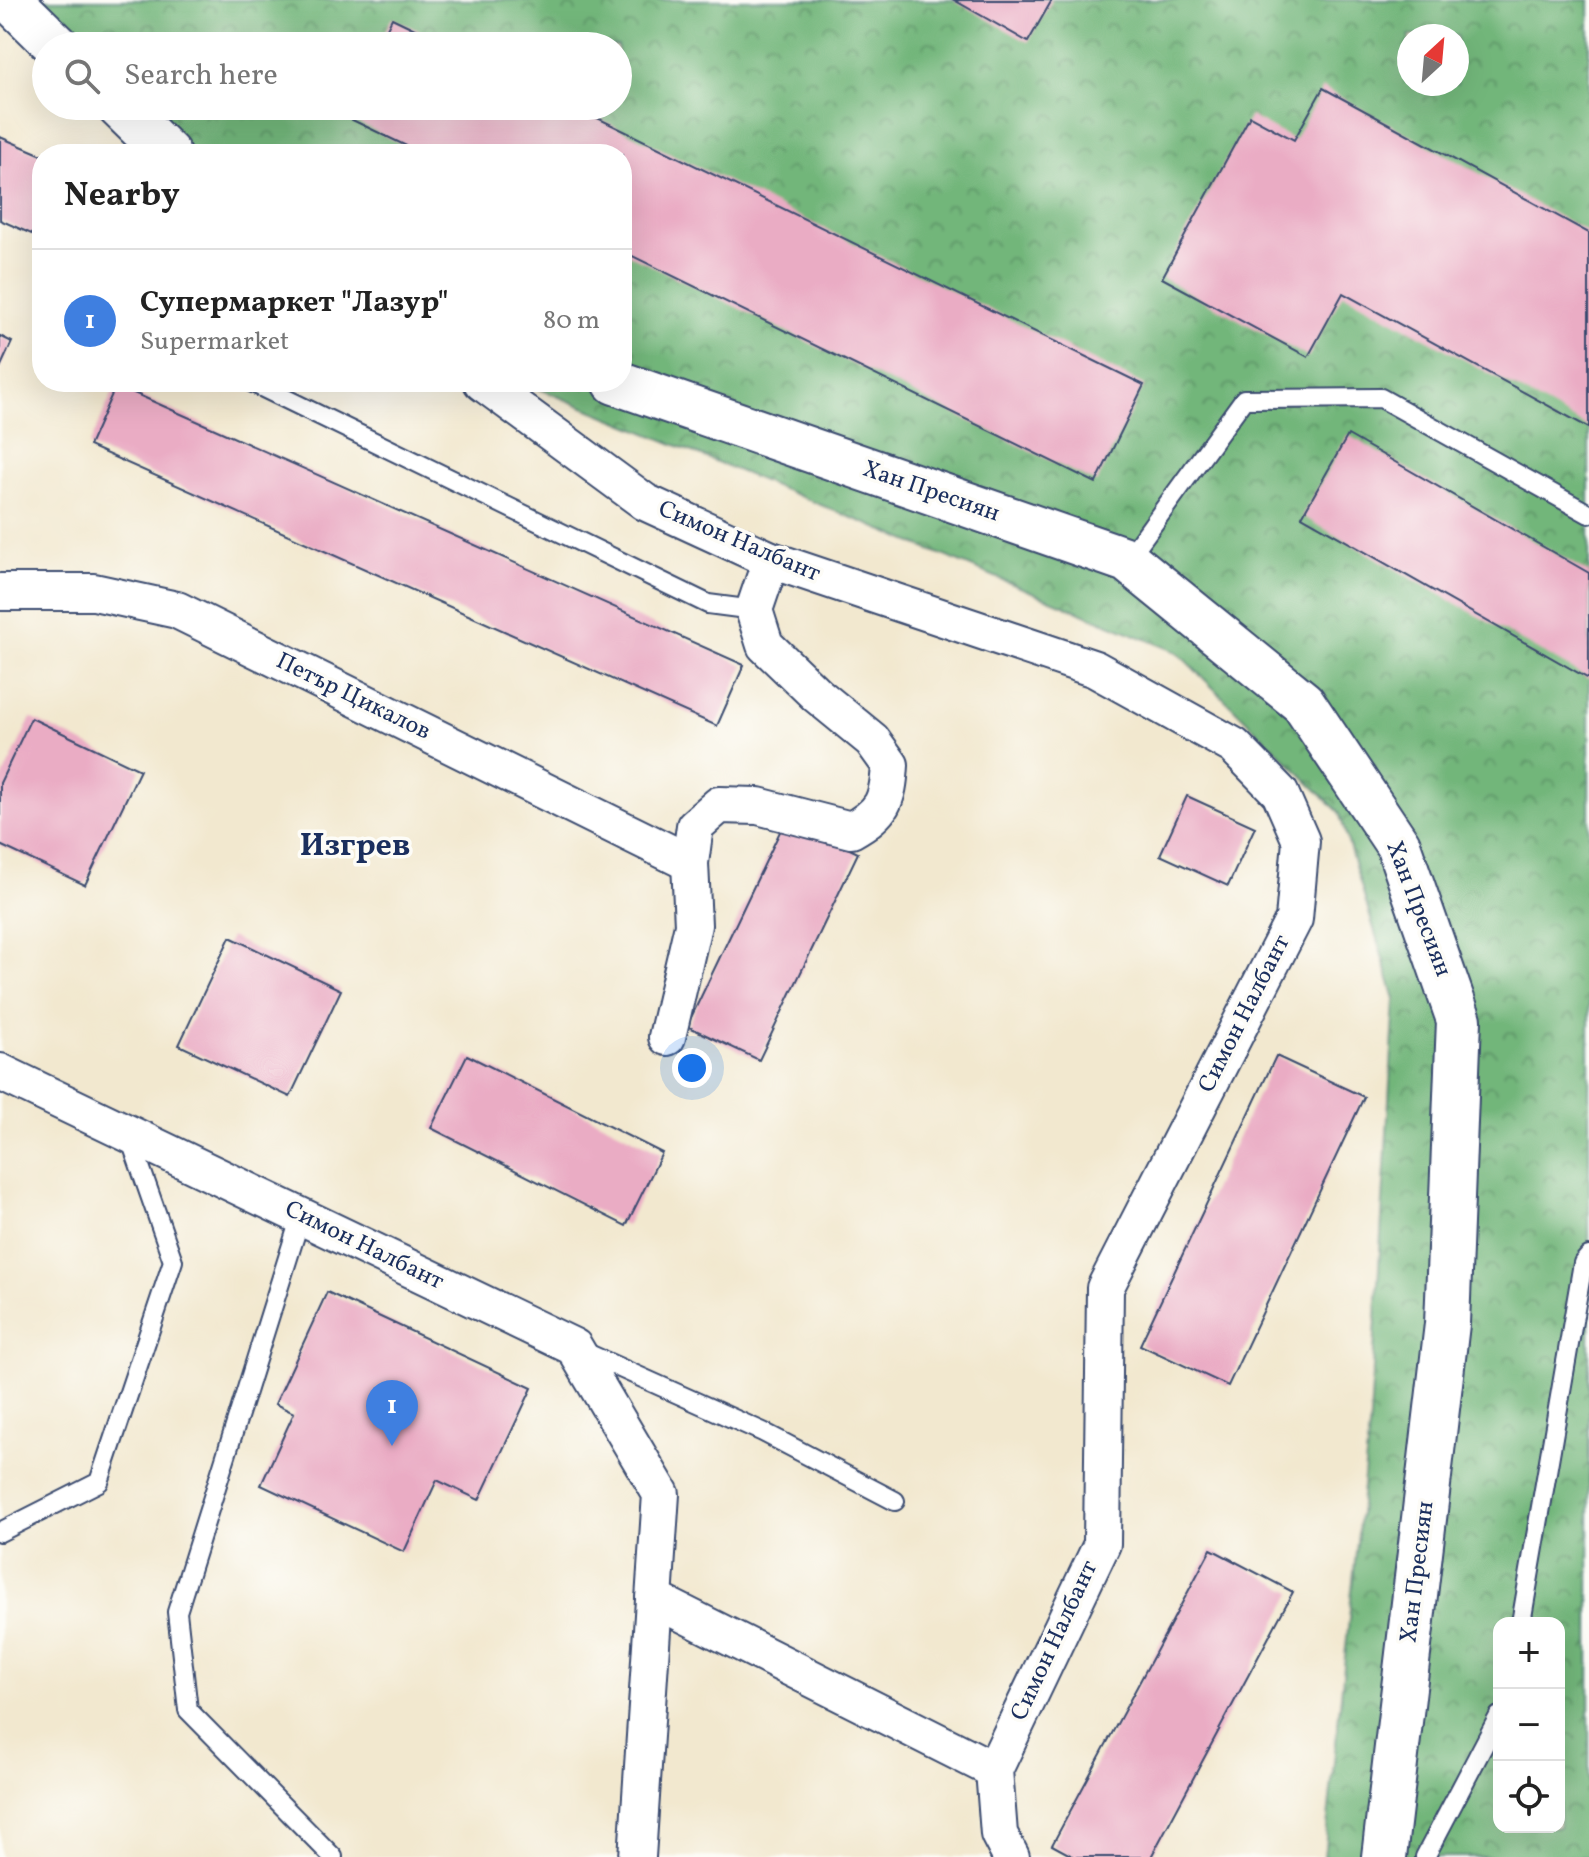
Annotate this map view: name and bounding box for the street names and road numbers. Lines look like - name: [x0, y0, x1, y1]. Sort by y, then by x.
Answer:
- street label: Хан Пресиян: [858, 453, 1004, 531]
- street label: Симон Налбант: [653, 493, 825, 591]
- street label: Петър Цикалов: [270, 645, 436, 749]
- street label: Хан Пресиян: [1377, 836, 1459, 982]
- street label: Симон Налбант: [1191, 929, 1299, 1099]
- street label: Симон Налбант: [279, 1193, 449, 1299]
- street label: Хан Пресиян: [1392, 1499, 1444, 1645]
- street label: Симон Налбант: [1003, 1555, 1107, 1727]

